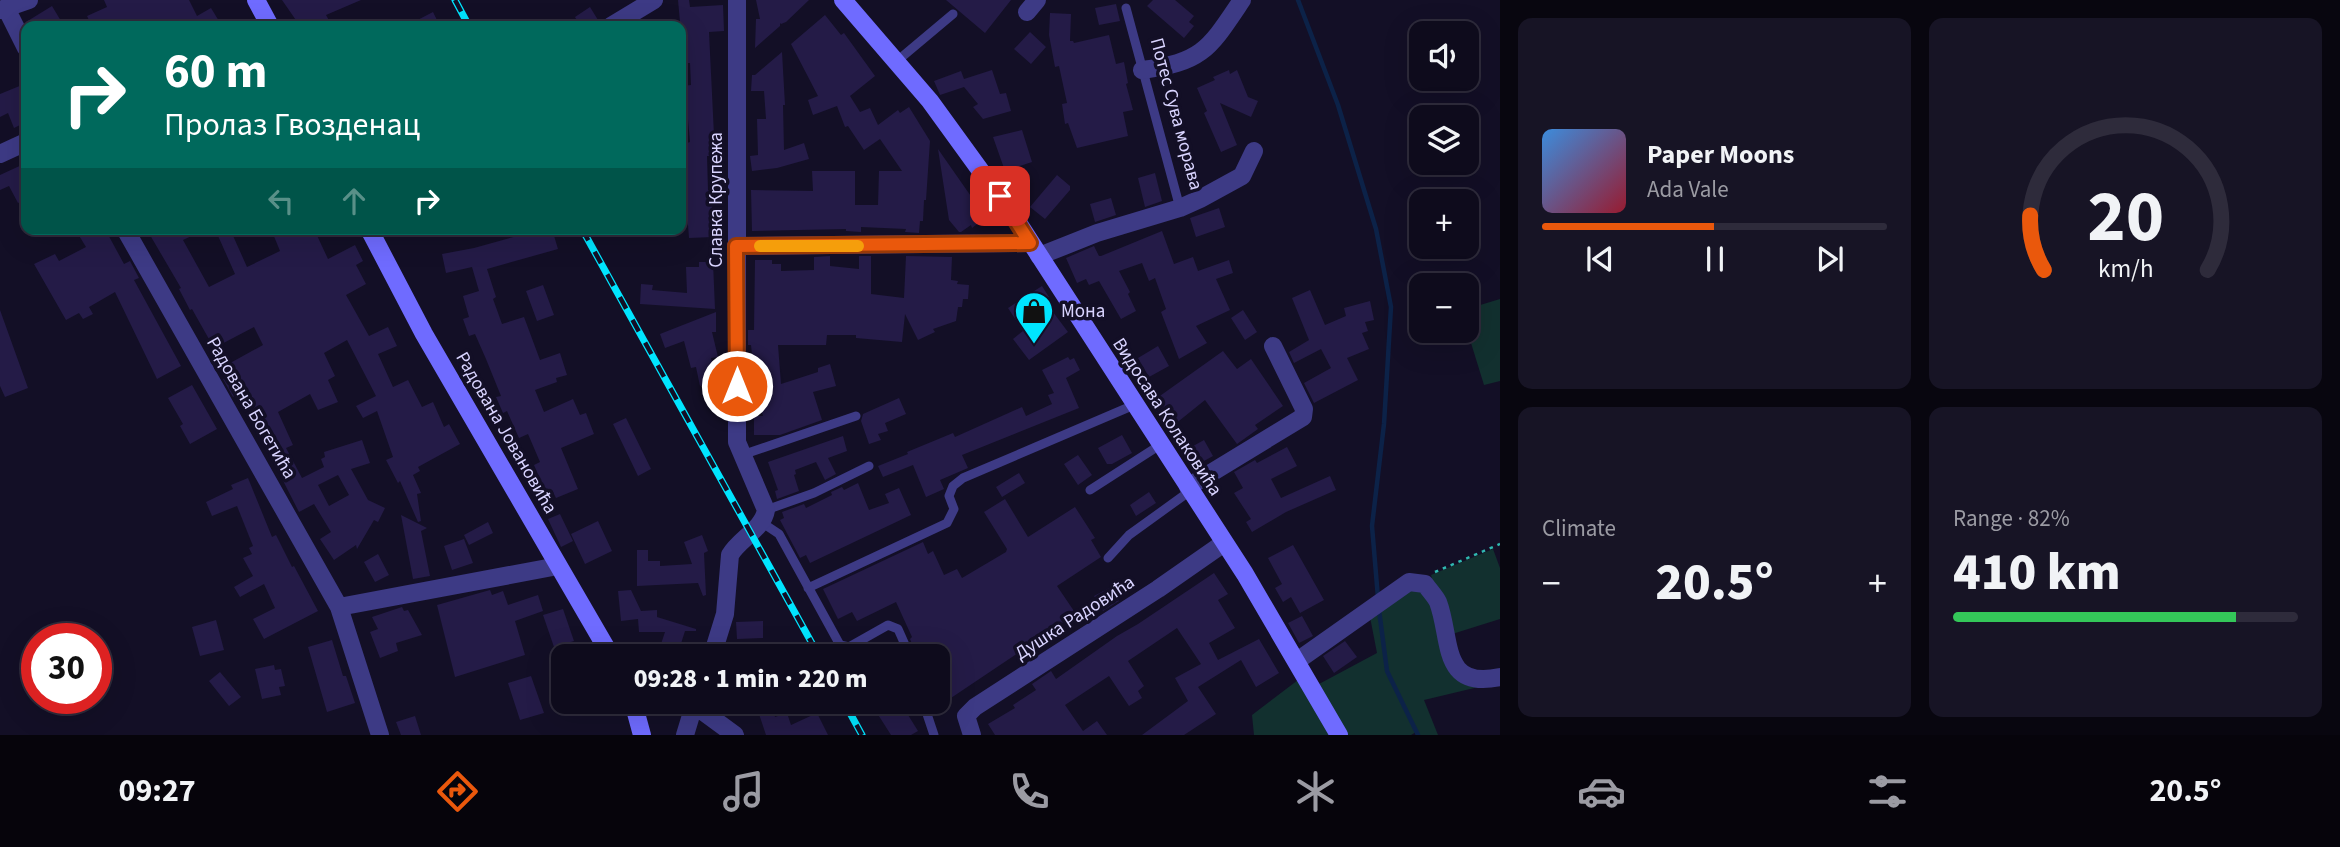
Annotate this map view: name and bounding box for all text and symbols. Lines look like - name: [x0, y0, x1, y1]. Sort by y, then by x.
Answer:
- map controls: [1409, 21, 1479, 343]
- button: sound: [1409, 21, 1479, 91]
- street label: Потес Сува морава: [1143, 35, 1209, 193]
- text: 60 m: [164, 37, 268, 107]
- icon: right: [49, 49, 140, 140]
- text: Пролаз Гвозденац: [164, 102, 420, 148]
- button: layers: [1409, 105, 1479, 175]
- street label: Славка Крупежа: [703, 132, 730, 268]
- text: Paper Moons: [1647, 136, 1794, 173]
- text: 20: [2087, 165, 2164, 269]
- pin: [970, 166, 1030, 226]
- text: Ada Vale: [1647, 173, 1729, 206]
- icon: arrive: [981, 177, 1019, 215]
- icon: left: [262, 182, 300, 220]
- icon: ahead: [335, 182, 373, 220]
- icon: right: [408, 182, 446, 220]
- button: +: [1409, 189, 1479, 259]
- icon: previous: [1581, 240, 1619, 278]
- icon: pause: [1696, 240, 1734, 278]
- icon: next: [1811, 240, 1849, 278]
- text: km/h: [2098, 251, 2153, 287]
- button: −: [1409, 273, 1479, 343]
- shop icon: Мона: [1013, 290, 1055, 345]
- place label: Мона: [1061, 298, 1105, 325]
- street label: Радована Богетића: [199, 332, 303, 484]
- street label: Видосава Колаковића: [1106, 333, 1228, 501]
- street label: Радована Јовановића: [449, 347, 563, 519]
- position arrow: [700, 349, 774, 423]
- text: Range · 82%: [1953, 502, 2070, 535]
- text: Climate: [1542, 512, 1616, 545]
- text: 410 km: [1953, 536, 2121, 610]
- text: 20.5°: [1655, 546, 1774, 620]
- text: −: [1542, 557, 1561, 611]
- text: +: [1868, 557, 1887, 611]
- street label: Душка Радовића: [1010, 569, 1140, 667]
- speed limit sign: 30: [21, 623, 112, 714]
- text: 09:28 · 1 min · 220 m: [634, 660, 867, 697]
- icon: directions: [433, 767, 482, 816]
- icon: music: [719, 767, 768, 816]
- icon: phone: [1005, 767, 1054, 816]
- icon: climate: [1291, 767, 1340, 816]
- icon: car: [1577, 767, 1626, 816]
- icon: filters: [1863, 767, 1912, 816]
- text: 09:27: [119, 768, 196, 814]
- text: 20.5°: [2149, 768, 2221, 814]

